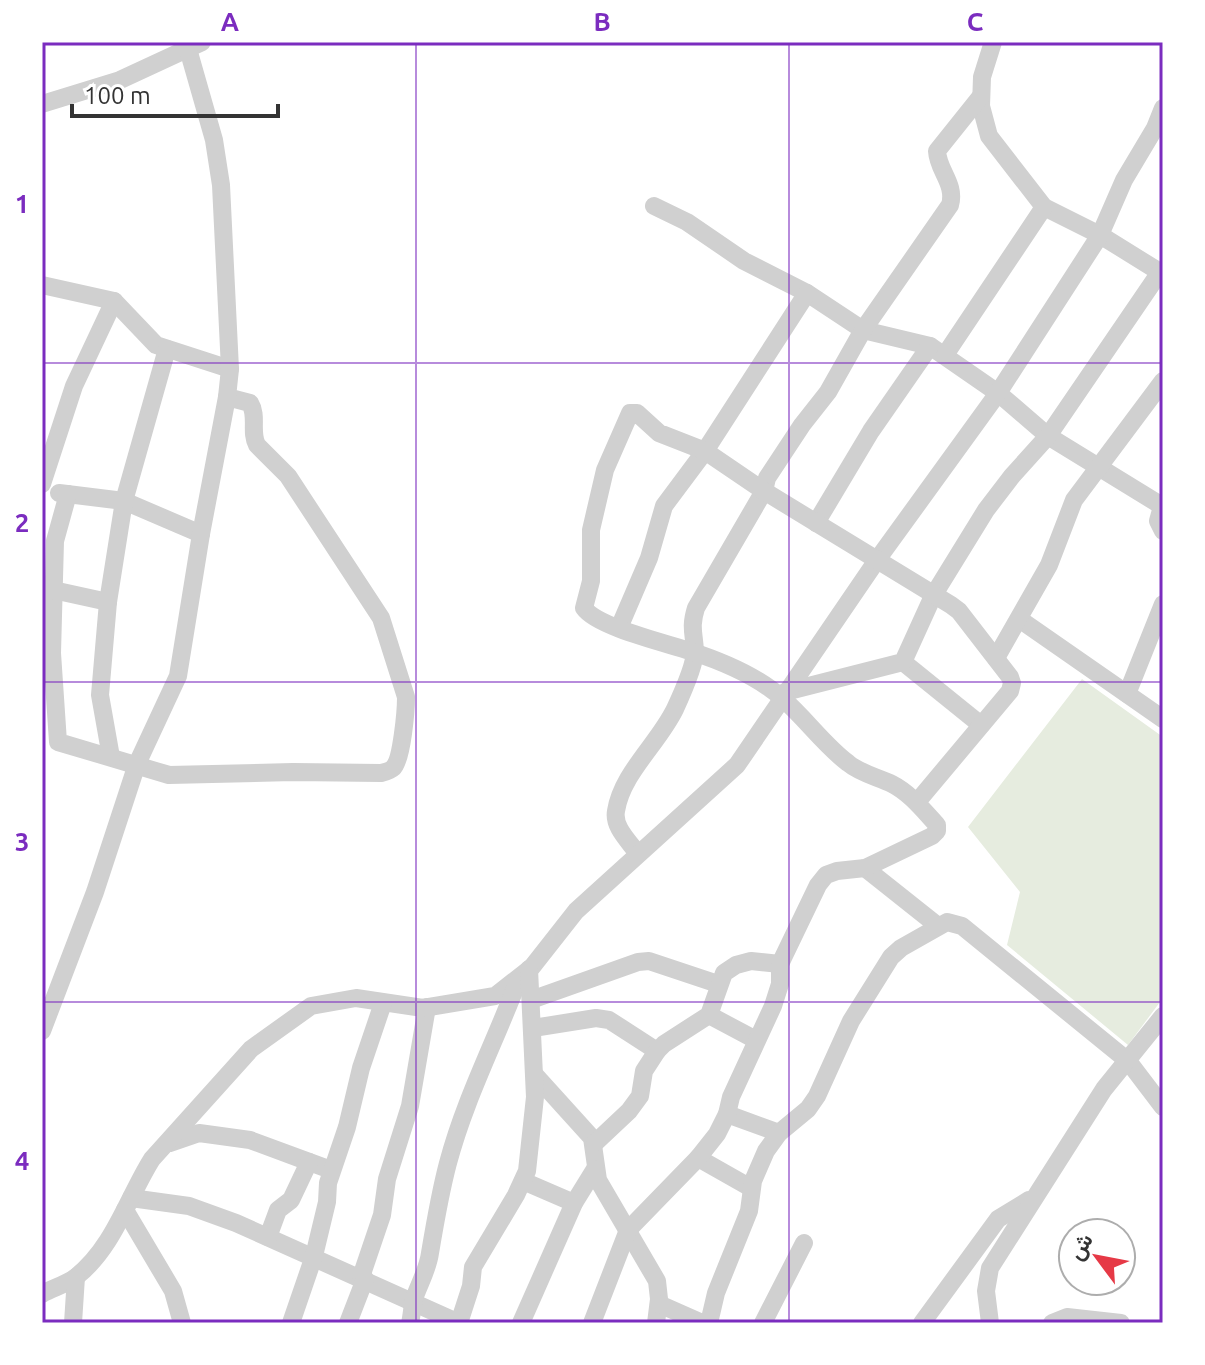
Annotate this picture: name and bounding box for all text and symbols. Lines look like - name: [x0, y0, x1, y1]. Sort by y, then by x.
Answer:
- text: A: [221, 7, 240, 36]
- text: B: [593, 7, 611, 36]
- text: C: [967, 7, 984, 36]
- scale bar: [72, 68, 278, 118]
- text: 100 m: [84, 82, 151, 109]
- text: 1: [15, 189, 29, 218]
- text: 2: [15, 508, 29, 537]
- text: 3: [15, 827, 29, 856]
- text: 4: [15, 1146, 29, 1175]
- north arrow: [1057, 1217, 1137, 1297]
- text: ش: [1062, 1228, 1099, 1265]

